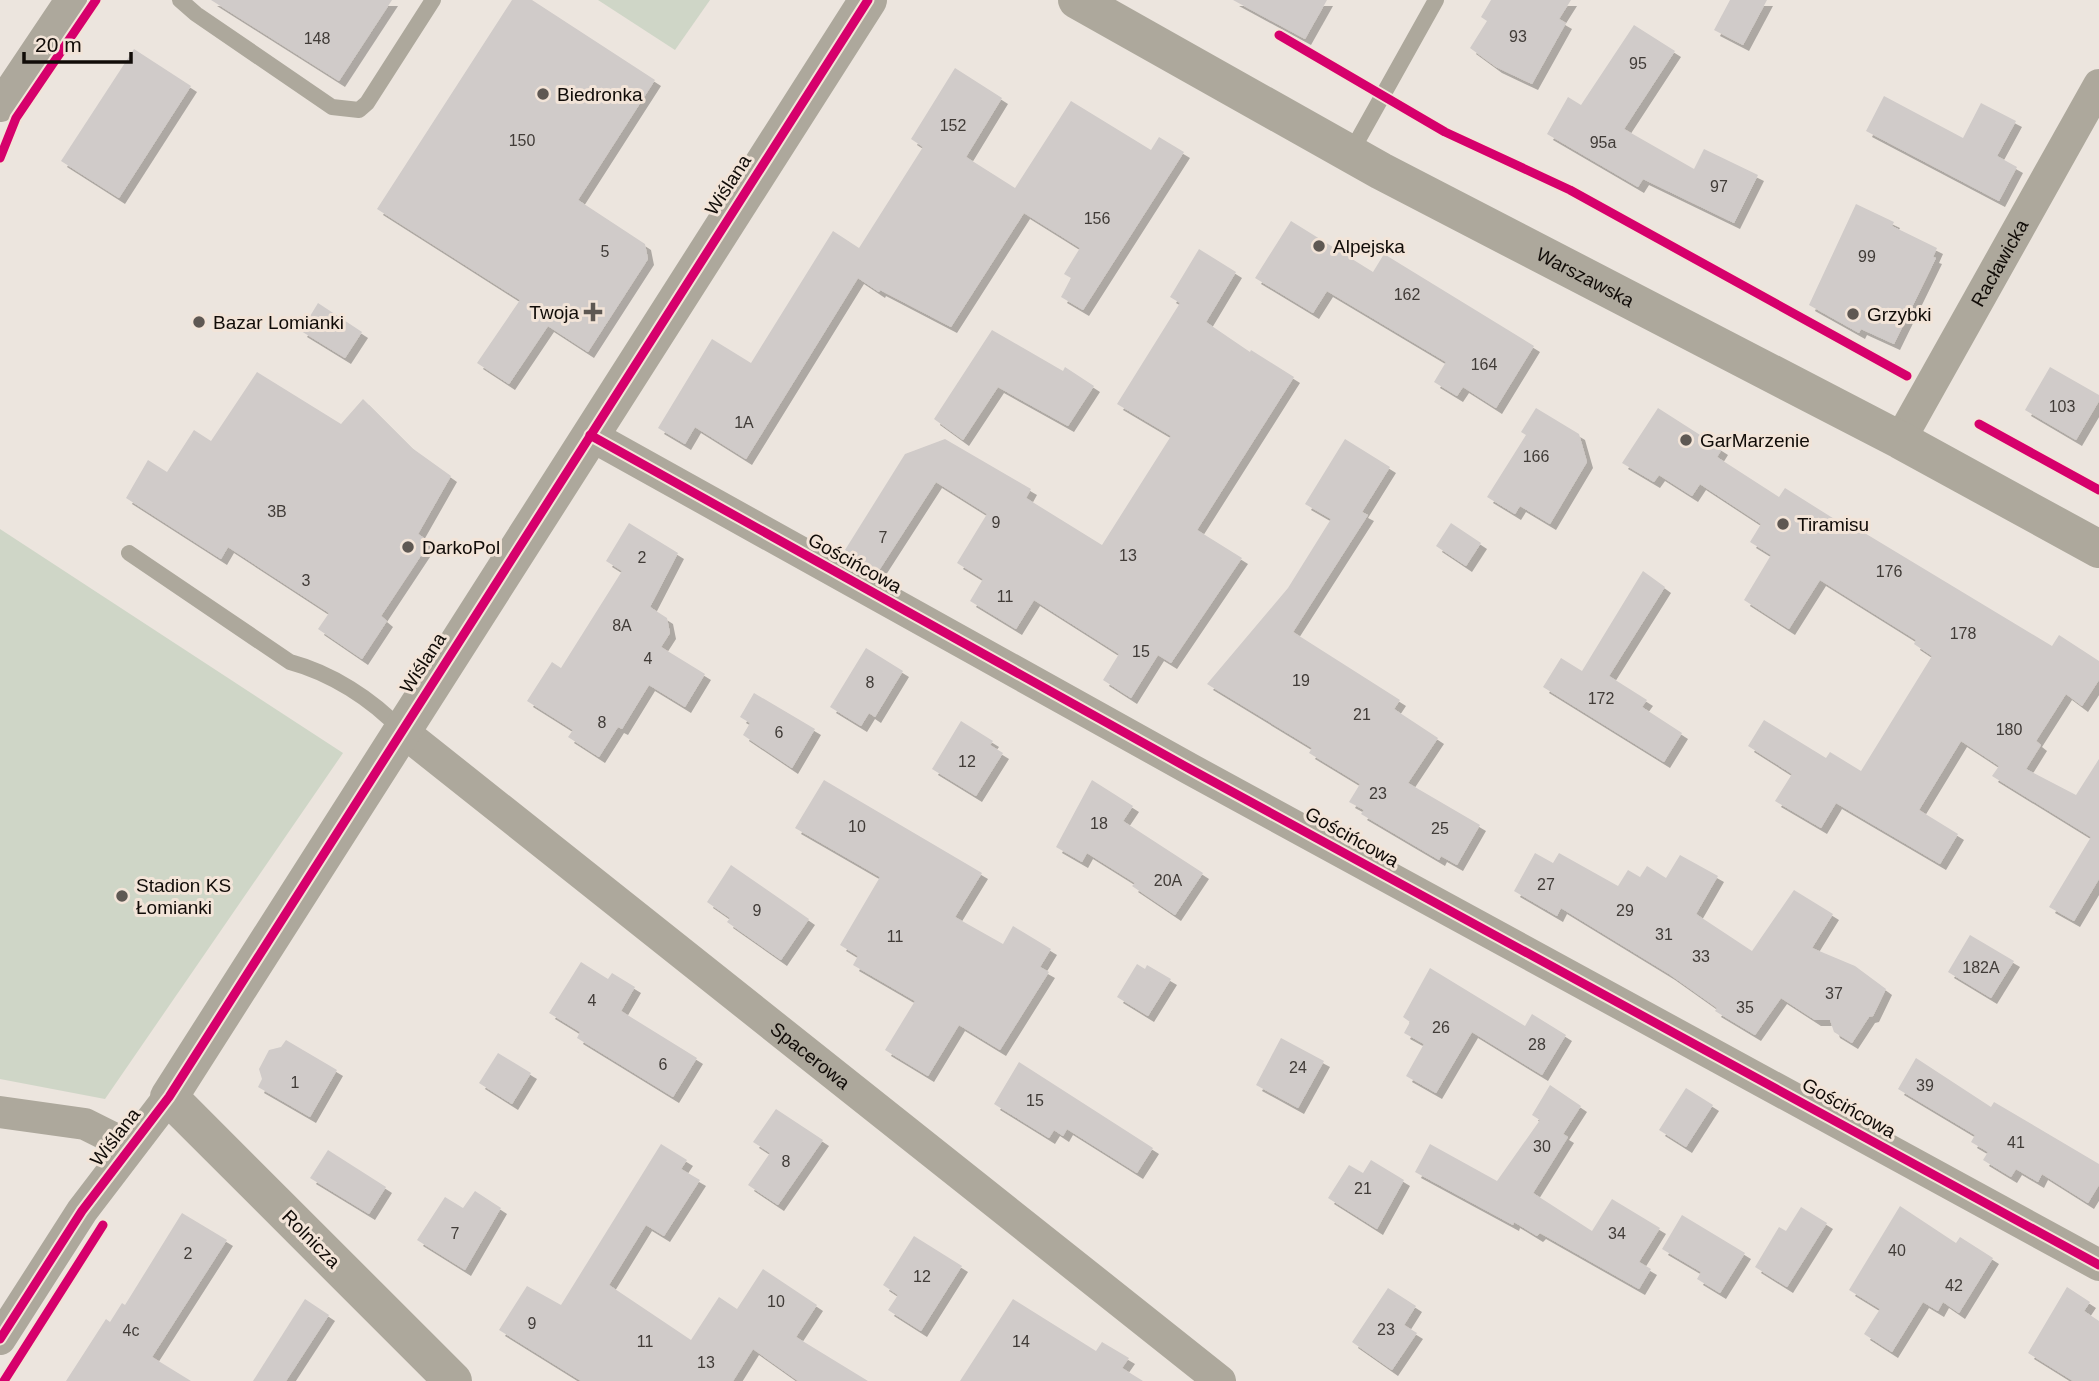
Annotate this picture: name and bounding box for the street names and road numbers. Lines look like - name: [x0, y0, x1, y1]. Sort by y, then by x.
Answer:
- street label: Wiślana: [701, 151, 755, 219]
- street label: Racławicka: [1967, 215, 2032, 310]
- street label: Warszawska: [1533, 243, 1638, 311]
- street label: Gościńcowa: [805, 529, 906, 597]
- street label: Wiślana: [396, 629, 450, 697]
- street label: Gościńcowa: [1302, 803, 1403, 871]
- street label: Spacerowa: [767, 1018, 855, 1094]
- street label: Gościńcowa: [1799, 1074, 1900, 1142]
- street label: Wiślana: [86, 1104, 144, 1170]
- street label: Rolnicza: [278, 1206, 344, 1272]

